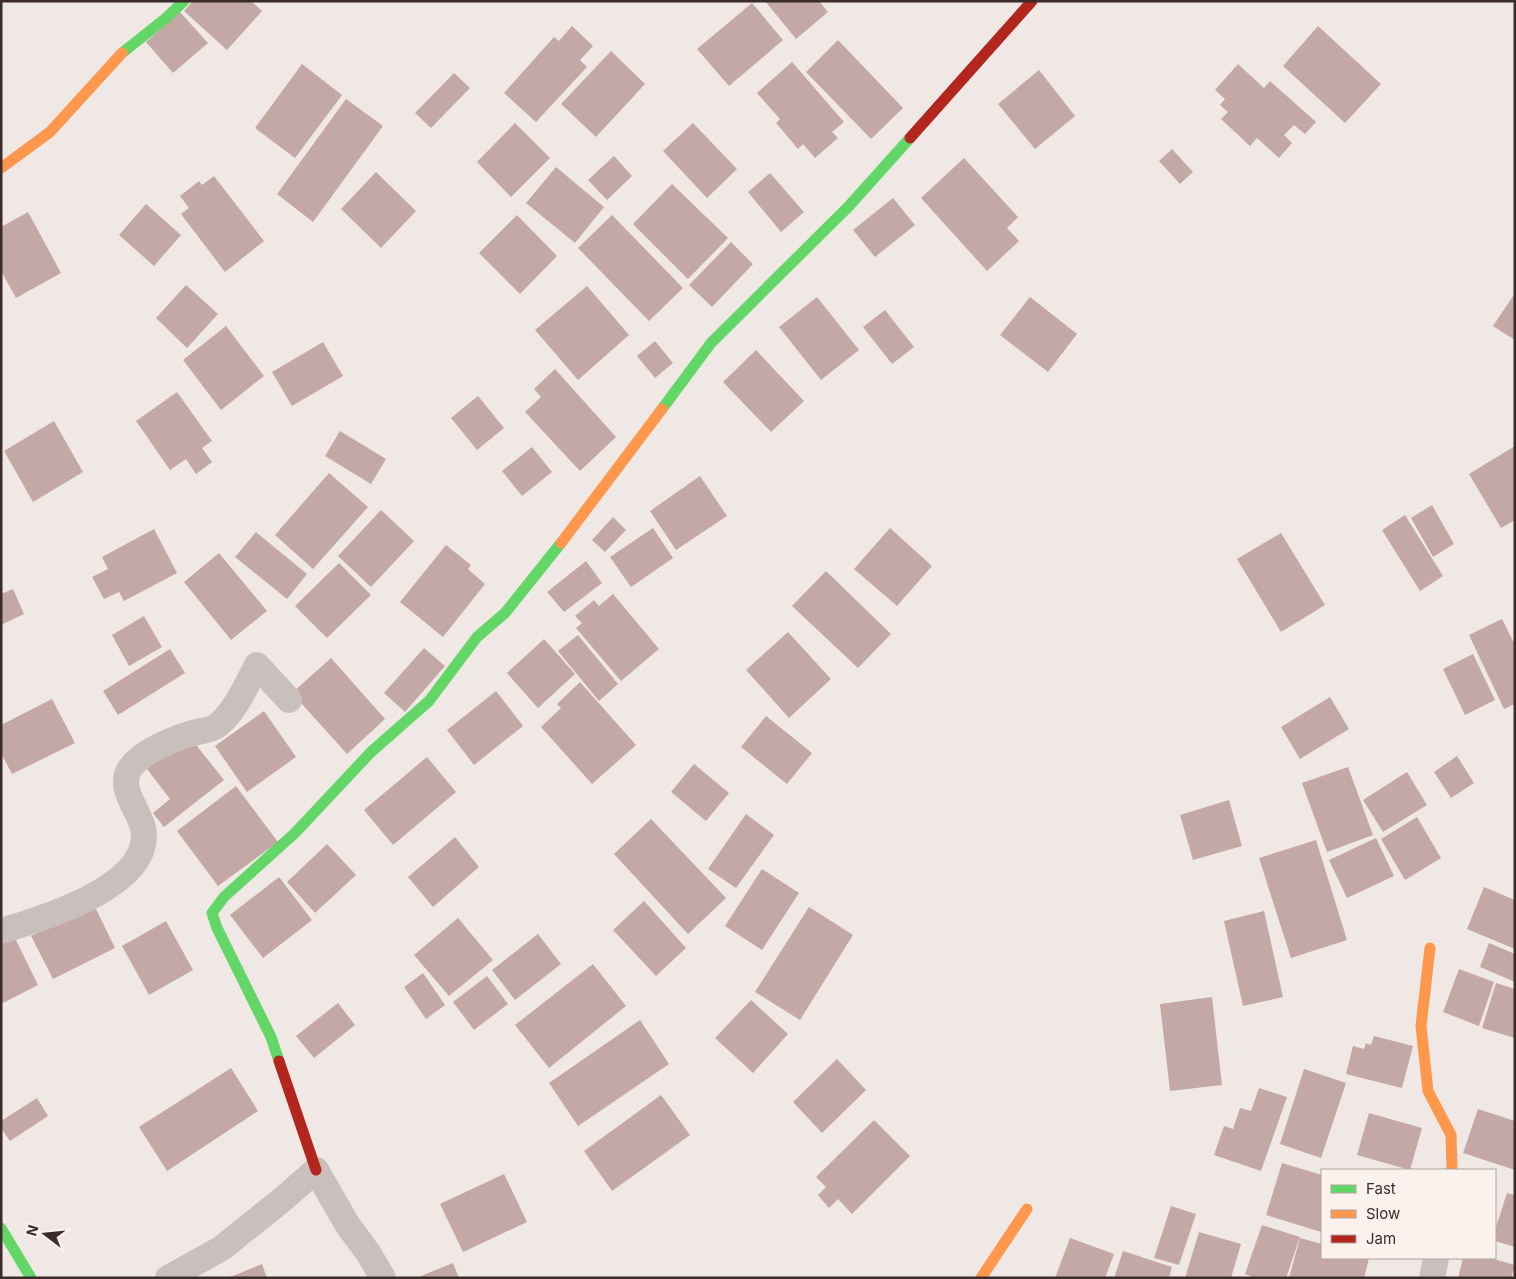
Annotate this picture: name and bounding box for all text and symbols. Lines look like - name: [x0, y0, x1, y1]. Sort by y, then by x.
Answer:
- legend: [1321, 1169, 1496, 1259]
- text: Fast: [1366, 1179, 1396, 1198]
- text: Slow: [1366, 1204, 1400, 1223]
- north arrow: [20, 1209, 70, 1259]
- text: N: [22, 1223, 42, 1238]
- text: Jam: [1366, 1229, 1396, 1248]

